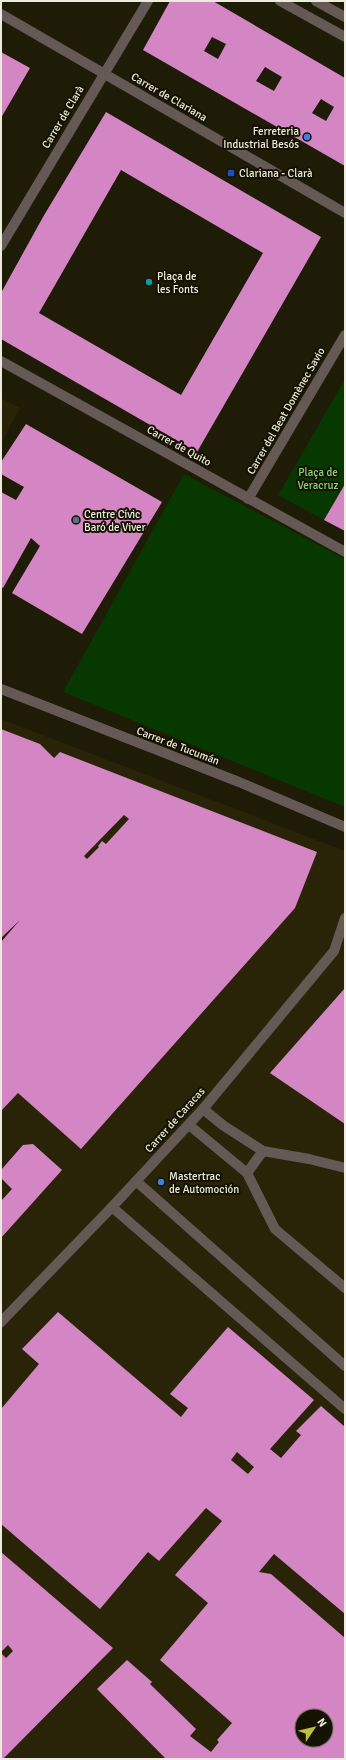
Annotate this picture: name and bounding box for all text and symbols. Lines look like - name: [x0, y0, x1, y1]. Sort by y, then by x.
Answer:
- street label: Carrer de Clariana: [129, 70, 210, 124]
- street label: Carrer de Clarà: [39, 83, 87, 151]
- place label: Ferreteria Industrial Besós: [223, 125, 299, 151]
- marker: Ferreteria Industrial Besós: [302, 132, 312, 142]
- place label: Clariana - Clarà: [239, 167, 313, 180]
- marker: Clariana - Clarà: [226, 168, 236, 178]
- place label: Plaça de les Fonts: [157, 270, 199, 296]
- marker: Plaça de les Fonts: [144, 277, 154, 287]
- street label: Carrer del Beat Domènec Savio: [244, 345, 328, 477]
- street label: Carrer de Quito: [145, 423, 214, 469]
- park label: Plaça de Veracruz: [298, 466, 339, 492]
- place label: Centre Cívic Baró de Viver: [84, 508, 146, 534]
- marker: Centre Cívic Baró de Viver: [71, 515, 81, 525]
- street label: Carrer de Tucumán: [135, 724, 221, 768]
- street label: Carrer de Caracas: [142, 1085, 208, 1155]
- place label: Mastertrac de Automoción: [169, 1170, 239, 1196]
- marker: Mastertrac de Automoción: [156, 1177, 166, 1187]
- north arrow: [294, 1708, 334, 1748]
- text: N: [314, 1716, 329, 1729]

